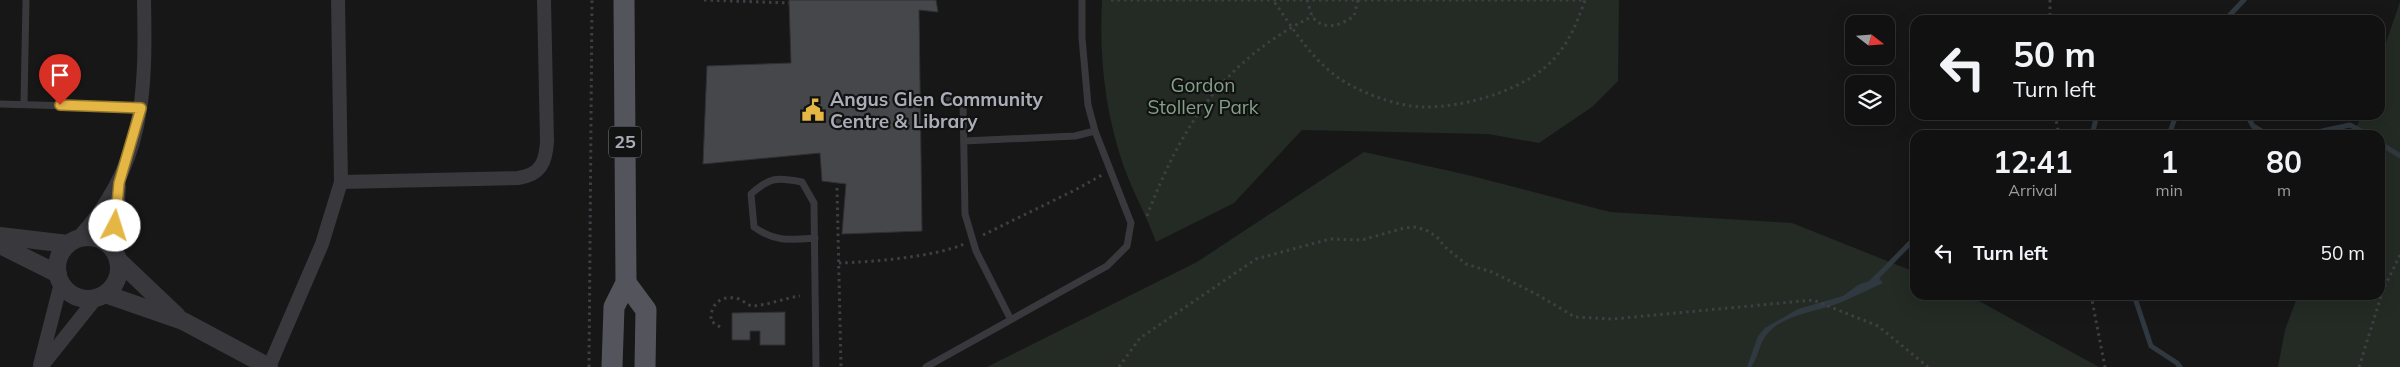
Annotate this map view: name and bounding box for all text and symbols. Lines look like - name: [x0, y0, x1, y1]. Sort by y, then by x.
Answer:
- north arrow: [1845, 15, 1895, 65]
- map controls: [1845, 15, 1895, 125]
- text: 50 m: [2013, 32, 2096, 76]
- icon: left: [1930, 35, 1995, 100]
- pin: [39, 54, 81, 105]
- icon: arrive: [46, 61, 74, 89]
- park label: Gordon Stollery Park: [1147, 73, 1259, 119]
- button: layers: [1845, 75, 1895, 125]
- text: Turn left: [2013, 75, 2096, 103]
- place label: Angus Glen Community Centre & Library: [830, 87, 1044, 133]
- public building icon: Angus Glen Community Centre & Library: [800, 97, 826, 123]
- road number: 25: [609, 126, 641, 158]
- text: 12:41: [1993, 143, 2073, 181]
- text: 1: [2160, 143, 2178, 181]
- text: 80: [2266, 143, 2302, 181]
- text: Arrival: [2008, 180, 2057, 200]
- text: min: [2156, 180, 2183, 200]
- text: m: [2277, 180, 2291, 200]
- position arrow: [88, 199, 140, 251]
- icon: left: [1930, 239, 1958, 267]
- text: Turn left: [1973, 241, 2048, 265]
- text: 50 m: [2321, 241, 2365, 265]

